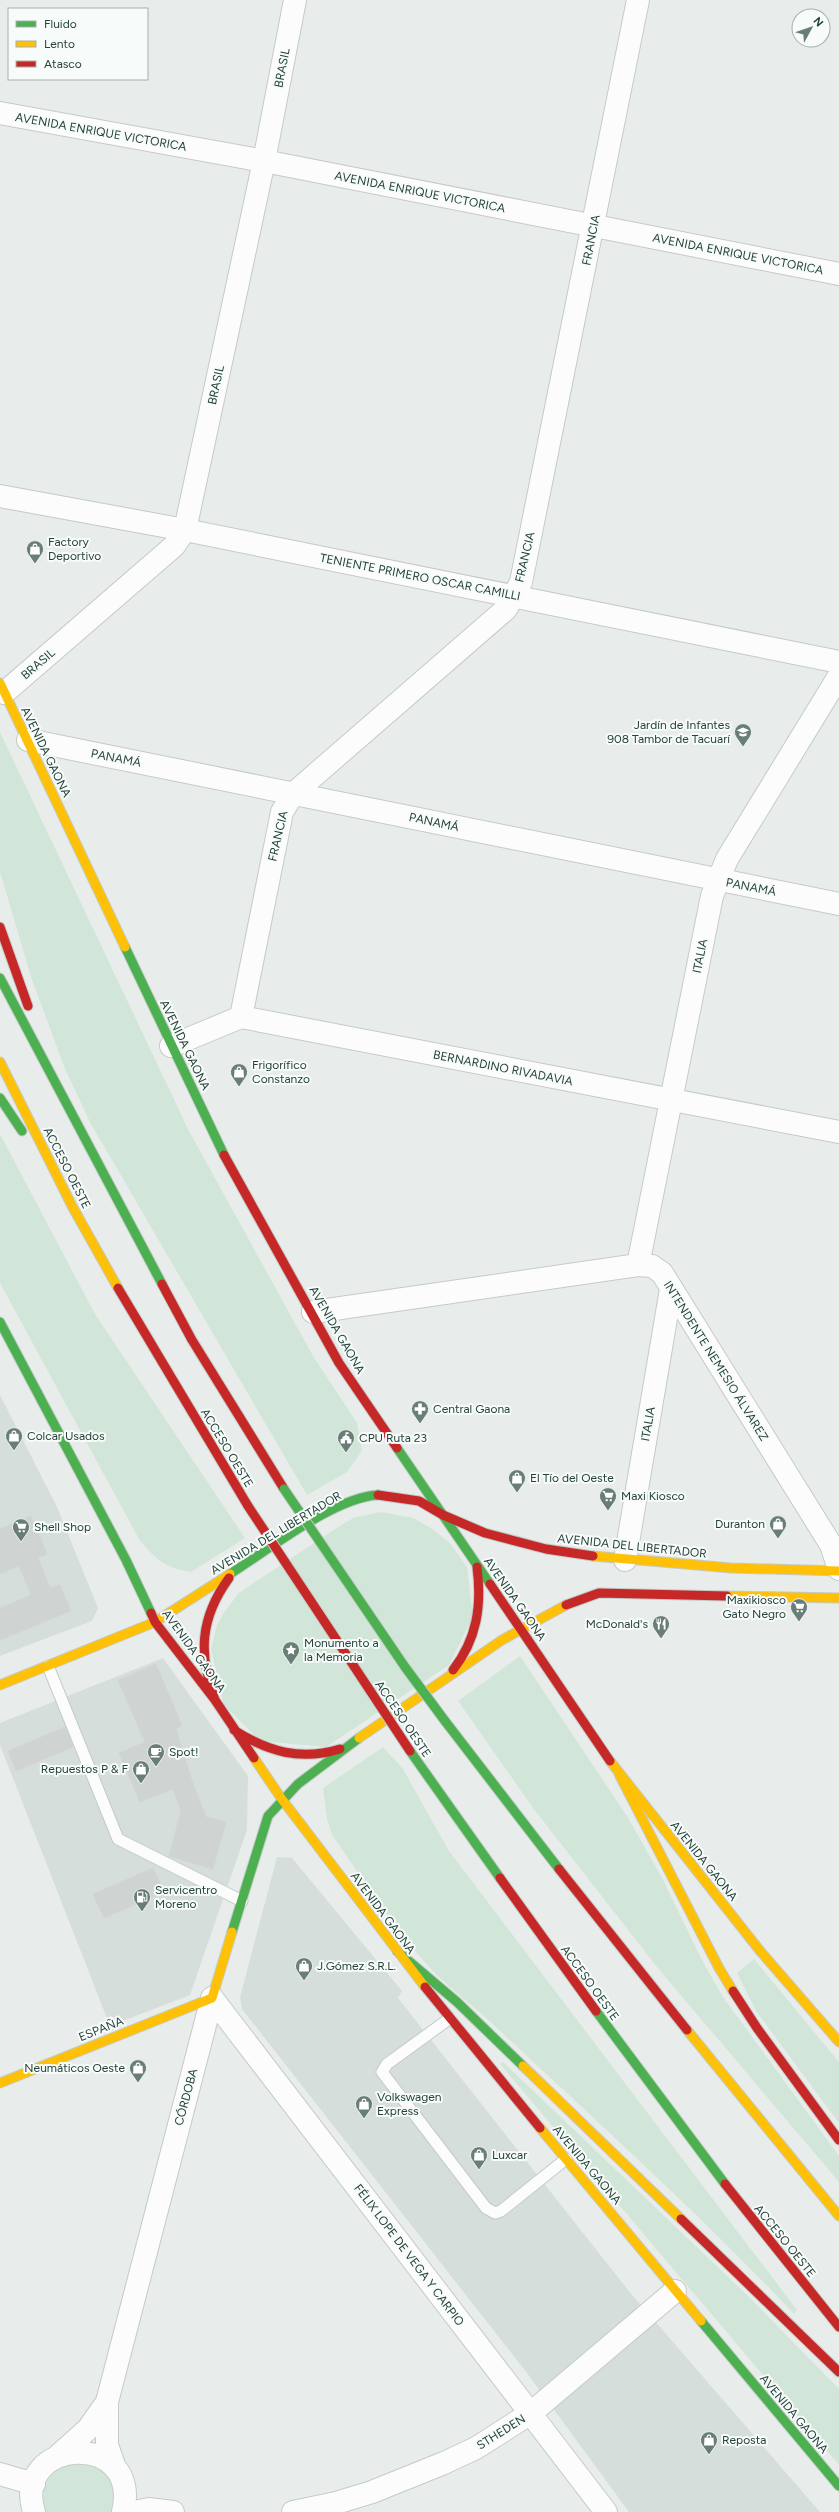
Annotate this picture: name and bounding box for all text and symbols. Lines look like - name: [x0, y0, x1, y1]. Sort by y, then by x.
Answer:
- legend: [8, 8, 148, 80]
- north arrow: [791, 8, 831, 48]
- text: N: [811, 14, 826, 29]
- text: Fluido: [44, 17, 77, 31]
- text: Lento: [44, 37, 75, 51]
- street label: BRASIL: [271, 46, 293, 89]
- text: Atasco: [44, 57, 82, 71]
- street label: AVENIDA ENRIQUE VICTORICA: [14, 110, 188, 154]
- street label: AVENIDA ENRIQUE VICTORICA: [333, 169, 507, 215]
- street label: FRANCIA: [579, 213, 603, 267]
- street label: AVENIDA ENRIQUE VICTORICA: [651, 231, 825, 277]
- street label: BRASIL: [205, 363, 227, 406]
- street label: FRANCIA: [512, 530, 538, 584]
- place label: Factory Deportivo: [48, 535, 101, 563]
- shop icon: Factory Deportivo: [25, 539, 45, 564]
- street label: TENIENTE PRIMERO OSCAR CAMILLI: [319, 551, 521, 603]
- street label: BRASIL: [18, 645, 58, 682]
- street label: AVENIDA GAONA: [18, 705, 74, 799]
- place label: Jardín de Infantes 908 Tambor de Tacuarí: [607, 718, 731, 746]
- school or university icon: Jardín de Infantes 908 Tambor de Tacuarí: [733, 722, 753, 747]
- street label: PANAMÁ: [90, 746, 142, 770]
- street label: FRANCIA: [265, 809, 291, 863]
- street label: PANAMÁ: [408, 810, 460, 834]
- street label: PANAMÁ: [725, 875, 777, 899]
- street label: ITALIA: [690, 938, 710, 974]
- street label: AVENIDA GAONA: [157, 998, 213, 1092]
- street label: BERNARDINO RIVADAVIA: [432, 1048, 574, 1088]
- place label: Frigorífico Constanzo: [252, 1058, 310, 1086]
- shop icon: Frigorífico Constanzo: [229, 1062, 249, 1087]
- street label: ACCESO OESTE: [40, 1125, 94, 1211]
- street label: INTENDENTE NEMESIO ÁLVAREZ: [661, 1278, 771, 1444]
- street label: AVENIDA GAONA: [306, 1284, 368, 1376]
- pharmacy icon: Central Gaona: [410, 1399, 430, 1424]
- place label: Central Gaona: [433, 1402, 510, 1416]
- street label: ACCESO OESTE: [198, 1406, 256, 1490]
- street label: ITALIA: [638, 1406, 658, 1442]
- shop icon: Colcar Usados: [4, 1426, 24, 1451]
- public building icon: CPU Ruta 23: [336, 1428, 356, 1453]
- place label: Colcar Usados: [27, 1429, 105, 1443]
- place label: CPU Ruta 23: [359, 1431, 427, 1445]
- shop icon: El Tío del Oeste: [507, 1468, 527, 1493]
- place label: El Tío del Oeste: [530, 1471, 614, 1485]
- supermarket icon: Maxi Kiosco: [598, 1486, 618, 1511]
- street label: AVENIDA DEL LIBERTADOR: [208, 1488, 344, 1578]
- place label: Maxi Kiosco: [621, 1489, 685, 1503]
- shop icon: Duranton: [768, 1514, 788, 1539]
- supermarket icon: Shell Shop: [11, 1517, 31, 1542]
- place label: Duranton: [715, 1517, 765, 1531]
- place label: Shell Shop: [34, 1520, 91, 1534]
- street label: AVENIDA DEL LIBERTADOR: [557, 1531, 707, 1561]
- street label: AVENIDA GAONA: [481, 1555, 549, 1643]
- place label: Maxikiosco Gato Negro: [722, 1593, 786, 1621]
- supermarket icon: Maxikiosco Gato Negro: [789, 1597, 809, 1622]
- street label: AVENIDA GAONA: [159, 1607, 229, 1695]
- restaurant icon: McDonald's: [651, 1614, 671, 1639]
- place label: McDonald's: [586, 1617, 648, 1631]
- place label: Monumento a la Memoria: [304, 1636, 379, 1664]
- place icon: Monumento a la Memoria: [281, 1640, 301, 1665]
- street label: ACCESO OESTE: [372, 1678, 434, 1760]
- cafe icon: Spot!: [146, 1742, 166, 1767]
- place label: Spot!: [169, 1745, 199, 1759]
- shop icon: Repuestos P & F: [131, 1759, 151, 1784]
- place label: Repuestos P & F: [41, 1762, 128, 1776]
- street label: AVENIDA GAONA: [668, 1818, 740, 1904]
- street label: AVENIDA GAONA: [348, 1869, 418, 1957]
- place label: Servicentro Moreno: [155, 1883, 217, 1911]
- fuel station icon: Servicentro Moreno: [132, 1887, 152, 1912]
- street label: ACCESO OESTE: [558, 1943, 622, 2023]
- shop icon: J.Gómez S.R.L.: [294, 1956, 314, 1981]
- place label: J.Gómez S.R.L.: [317, 1959, 396, 1973]
- street label: ESPAÑA: [77, 2014, 125, 2044]
- shop icon: Neumáticos Oeste: [128, 2058, 148, 2083]
- place label: Neumáticos Oeste: [24, 2061, 125, 2075]
- street label: CÓRDOBA: [172, 2067, 200, 2127]
- place label: Volkswagen Express: [377, 2090, 442, 2118]
- shop icon: Volkswagen Express: [354, 2094, 374, 2119]
- street label: AVENIDA GAONA: [550, 2123, 624, 2207]
- shop icon: Luxcar: [469, 2145, 489, 2170]
- place label: Luxcar: [492, 2148, 527, 2162]
- street label: FÉLIX LOPE DE VEGA Y CARPIO: [351, 2181, 467, 2329]
- street label: ACCESO OESTE: [751, 2202, 819, 2280]
- street label: AVENIDA GAONA: [757, 2372, 831, 2456]
- street label: STHEDEN: [474, 2412, 528, 2452]
- shop icon: Reposta: [699, 2430, 719, 2455]
- place label: Reposta: [722, 2433, 766, 2447]

